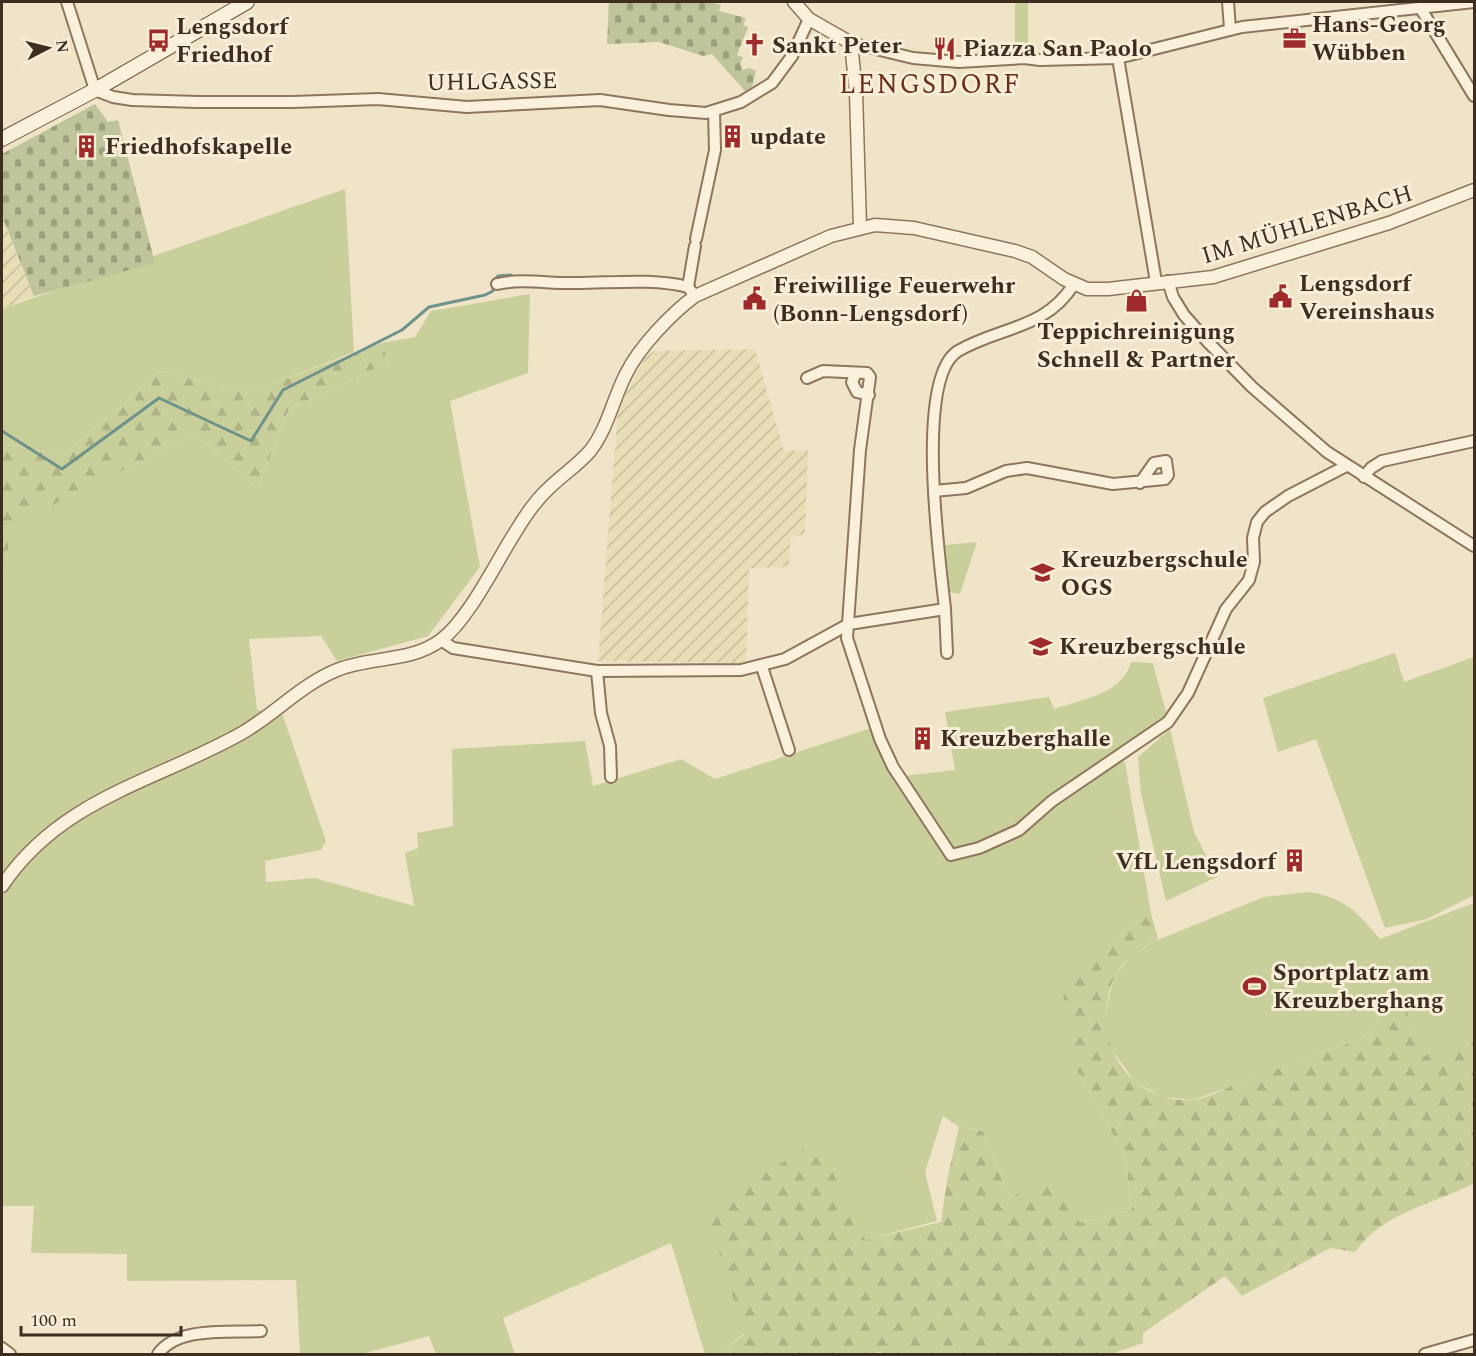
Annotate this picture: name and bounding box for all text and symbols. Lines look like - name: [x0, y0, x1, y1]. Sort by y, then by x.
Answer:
- place label: Hans-Georg Wübben: [1312, 7, 1446, 71]
- place label: Lengsdorf Friedhof: [176, 9, 290, 73]
- north arrow: [18, 18, 78, 78]
- office icon: Hans-Georg Wübben: [1281, 25, 1307, 51]
- bus stop icon: Lengsdorf Friedhof: [145, 27, 171, 53]
- place label: Sankt Peter: [772, 28, 903, 64]
- place label: Piazza San Paolo: [963, 31, 1152, 67]
- church icon: Sankt Peter: [741, 32, 767, 58]
- restaurant icon: Piazza San Paolo: [932, 35, 958, 61]
- text: N: [49, 38, 75, 54]
- street label: UHLGASSE: [426, 63, 558, 101]
- district label: LENGSDORF: [839, 64, 1021, 106]
- place label: update: [750, 119, 826, 155]
- building icon: update: [719, 123, 745, 149]
- place label: Friedhofskapelle: [105, 129, 292, 165]
- building icon: Friedhofskapelle: [74, 133, 100, 159]
- street label: IM MÜHLENBACH: [1197, 176, 1417, 274]
- place label: Lengsdorf Vereinshaus: [1299, 266, 1435, 330]
- place label: Freiwillige Feuerwehr (Bonn-Lengsdorf): [773, 268, 1016, 332]
- public building icon: Lengsdorf Vereinshaus: [1268, 284, 1294, 310]
- public building icon: Freiwillige Feuerwehr (Bonn-Lengsdorf): [742, 286, 768, 312]
- shop icon: Teppichreinigung Schnell & Partner: [1123, 288, 1149, 314]
- place label: Teppichreinigung Schnell & Partner: [1037, 314, 1236, 378]
- place label: Kreuzbergschule OGS: [1061, 542, 1248, 606]
- school or university icon: Kreuzbergschule OGS: [1030, 560, 1056, 586]
- place label: Kreuzbergschule: [1059, 629, 1246, 665]
- school or university icon: Kreuzbergschule: [1028, 633, 1054, 659]
- place label: Kreuzberghalle: [940, 721, 1111, 757]
- building icon: Kreuzberghalle: [909, 725, 935, 751]
- place label: VfL Lengsdorf: [1116, 844, 1278, 880]
- building icon: VfL Lengsdorf: [1281, 848, 1307, 874]
- place label: Sportplatz am Kreuzberghang: [1273, 955, 1444, 1019]
- sports icon: Sportplatz am Kreuzberghang: [1242, 973, 1268, 999]
- scale bar: [21, 1299, 182, 1337]
- text: 100 m: [30, 1307, 77, 1334]

